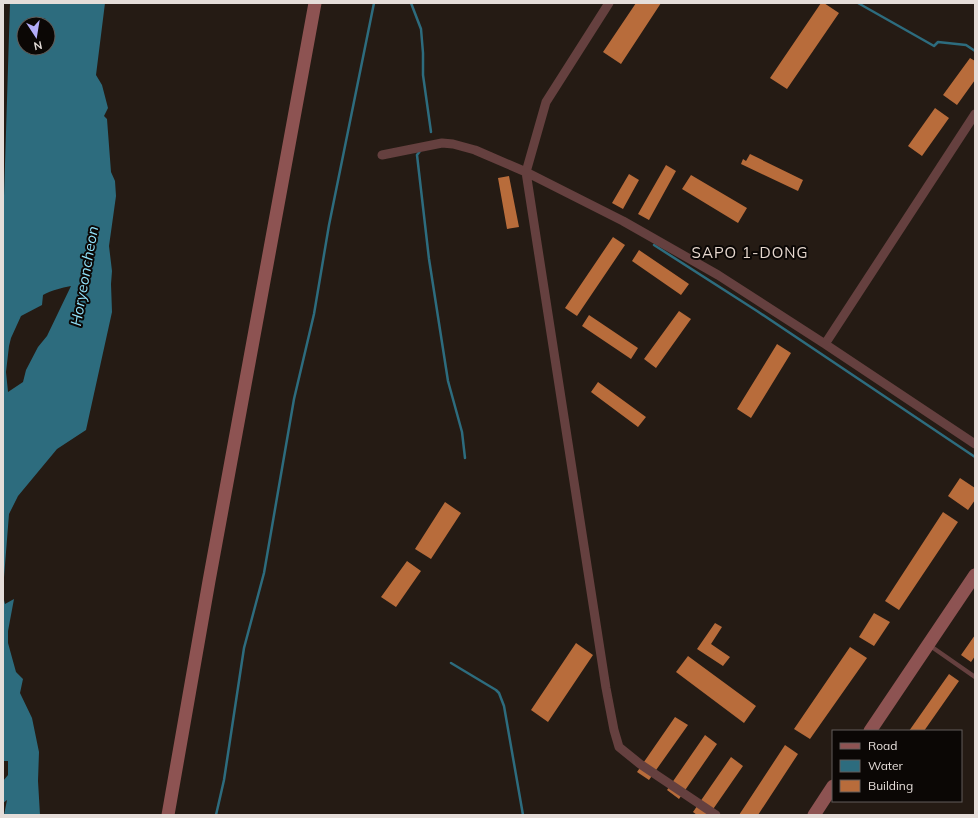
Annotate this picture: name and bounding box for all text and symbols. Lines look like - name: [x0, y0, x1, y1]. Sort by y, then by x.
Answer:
- north arrow: [16, 16, 56, 56]
- text: N: [33, 38, 44, 53]
- water label: Horyeoncheon: [66, 224, 102, 327]
- district label: SAPO 1-DONG: [692, 243, 808, 262]
- legend: [832, 730, 962, 802]
- text: Road: [868, 738, 897, 753]
- text: Water: [868, 758, 904, 773]
- text: Building: [868, 778, 913, 793]

